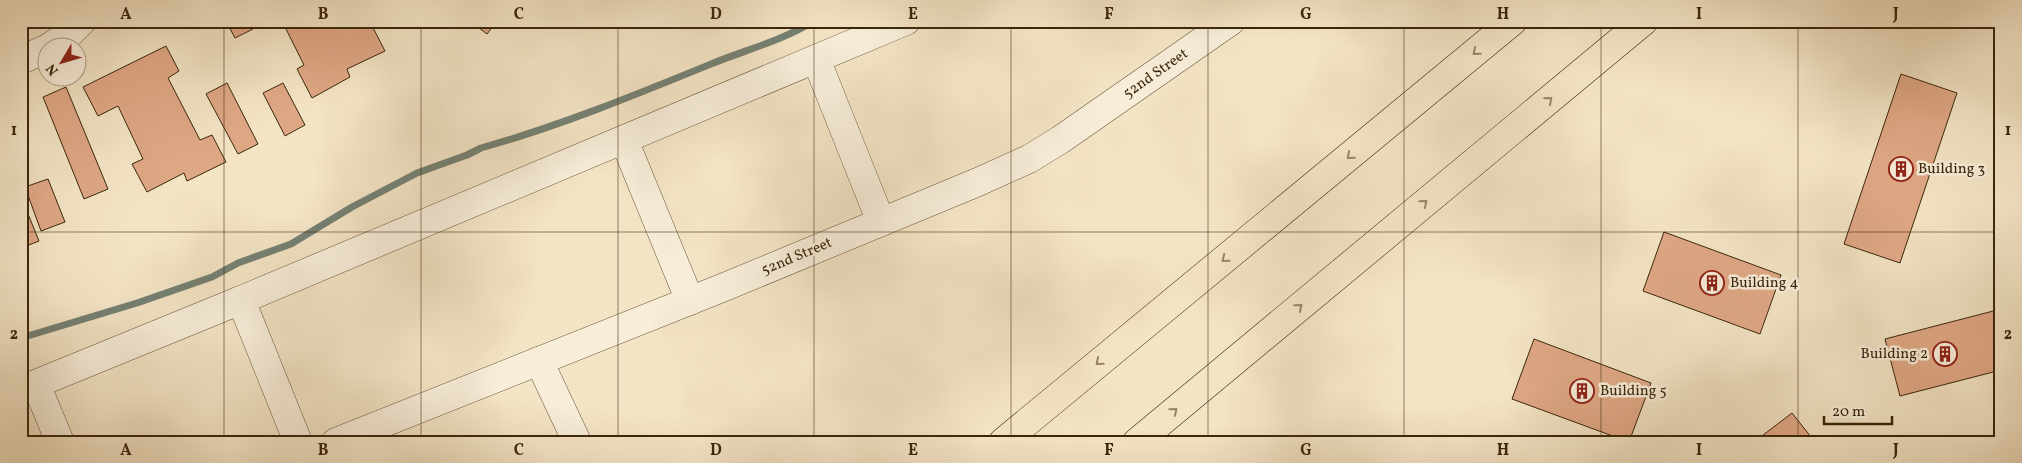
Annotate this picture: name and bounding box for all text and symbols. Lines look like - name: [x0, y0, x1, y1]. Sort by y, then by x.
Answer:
- text: A: [120, 4, 132, 26]
- text: B: [318, 4, 329, 26]
- text: C: [514, 4, 524, 26]
- text: D: [710, 4, 722, 26]
- text: E: [908, 4, 918, 26]
- text: F: [1104, 4, 1114, 26]
- text: G: [1300, 4, 1312, 26]
- text: H: [1497, 4, 1509, 26]
- text: I: [1696, 4, 1702, 26]
- text: J: [1892, 4, 1899, 26]
- north arrow: [38, 38, 88, 88]
- street label: 52nd Street: [1119, 44, 1193, 104]
- one-way arrow: [1472, 47, 1481, 56]
- text: N: [42, 59, 64, 79]
- one-way arrow: [1544, 96, 1553, 105]
- text: 1: [11, 120, 17, 142]
- text: 1: [2005, 120, 2011, 142]
- one-way arrow: [1347, 150, 1356, 158]
- building icon: Building 3: [1888, 156, 1914, 182]
- place label: Building 3: [1918, 159, 1985, 180]
- one-way arrow: [1419, 200, 1428, 209]
- street label: 52nd Street: [758, 233, 836, 281]
- one-way arrow: [1222, 253, 1231, 261]
- building icon: Building 4: [1699, 270, 1725, 296]
- place label: Building 4: [1730, 273, 1798, 294]
- one-way arrow: [1293, 304, 1302, 312]
- text: 2: [10, 324, 18, 346]
- text: 2: [2004, 324, 2012, 346]
- building icon: Building 2: [1932, 341, 1958, 367]
- place label: Building 2: [1861, 344, 1928, 365]
- one-way arrow: [1096, 357, 1105, 366]
- building icon: Building 5: [1569, 378, 1595, 404]
- place label: Building 5: [1600, 381, 1667, 402]
- scale bar: [1824, 393, 1892, 425]
- text: 20 m: [1832, 402, 1865, 423]
- one-way arrow: [1168, 408, 1177, 416]
- text: A: [120, 440, 132, 462]
- text: B: [318, 440, 329, 462]
- text: C: [514, 440, 524, 462]
- text: D: [710, 440, 722, 462]
- text: E: [908, 440, 918, 462]
- text: F: [1104, 440, 1114, 462]
- text: G: [1300, 440, 1312, 462]
- text: H: [1497, 440, 1509, 462]
- text: I: [1696, 440, 1702, 462]
- text: J: [1892, 440, 1899, 462]

